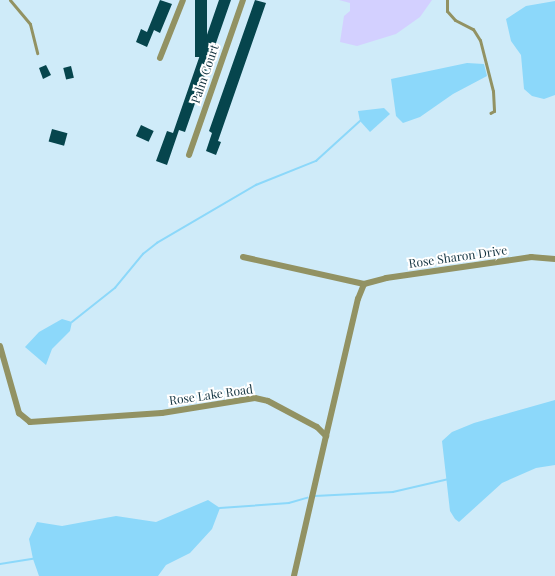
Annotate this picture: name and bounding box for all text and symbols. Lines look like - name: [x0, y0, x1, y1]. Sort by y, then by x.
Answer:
- street label: Palm Court: [188, 43, 222, 105]
- street label: Rose Sharon Drive: [408, 243, 508, 271]
- street label: Rose Lake Road: [168, 382, 254, 408]

